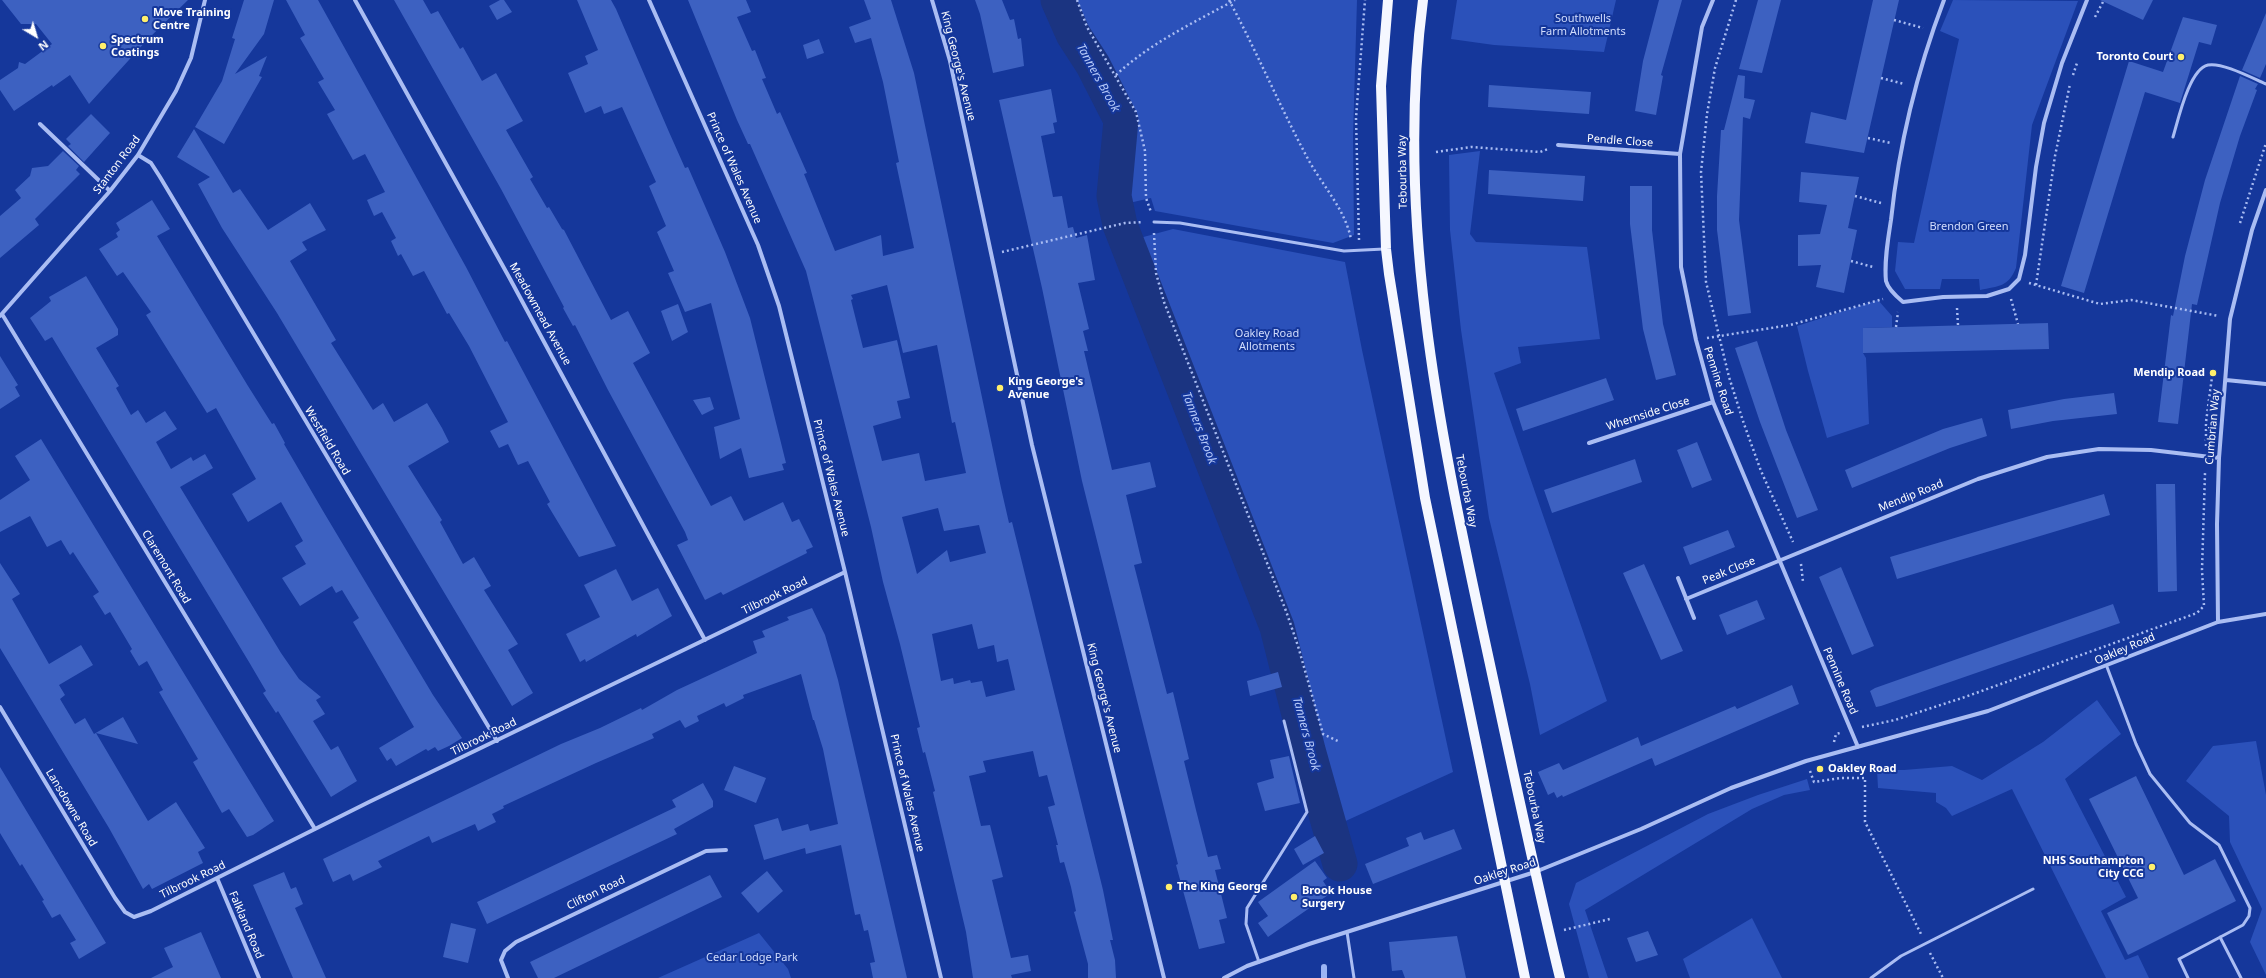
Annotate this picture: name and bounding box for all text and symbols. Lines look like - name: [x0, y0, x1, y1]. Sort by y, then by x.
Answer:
- place label: Move Training Centre: [153, 6, 231, 32]
- street label: King George's Avenue: [938, 10, 978, 122]
- park label: Southwells Farm Allotments: [1540, 12, 1626, 38]
- marker: Move Training Centre: [140, 14, 150, 24]
- north arrow: [16, 16, 56, 56]
- place label: Spectrum Coatings: [111, 33, 164, 59]
- text: N: [36, 37, 52, 55]
- marker: Spectrum Coatings: [98, 41, 108, 51]
- water label: Tanners Brook: [1073, 41, 1123, 115]
- place label: Toronto Court: [2097, 50, 2173, 64]
- marker: Toronto Court: [2176, 52, 2186, 62]
- street label: Prince of Wales Avenue: [703, 110, 765, 226]
- street label: Pendle Close: [1586, 132, 1654, 150]
- street label: Stanton Road: [91, 133, 143, 197]
- street label: Tebourba Way: [1396, 135, 1410, 209]
- park label: Brendon Green: [1929, 220, 2009, 234]
- street label: Meadowmead Avenue: [506, 260, 574, 368]
- park label: Oakley Road Allotments: [1235, 327, 1299, 353]
- street label: Pennine Road: [1701, 345, 1735, 417]
- place label: Mendip Road: [2133, 366, 2205, 380]
- marker: Mendip Road: [2208, 368, 2218, 378]
- place label: King George's Avenue: [1008, 375, 1083, 401]
- marker: King George's Avenue: [995, 383, 1005, 393]
- street label: Cumbrian Way: [2203, 389, 2223, 465]
- water label: Tanners Brook: [1179, 390, 1219, 466]
- street label: Whernside Close: [1605, 394, 1691, 434]
- street label: Westfield Road: [301, 405, 353, 477]
- street label: Prince of Wales Avenue: [810, 418, 852, 538]
- street label: Tebourba Way: [1452, 453, 1480, 529]
- street label: Mendip Road: [1877, 477, 1945, 515]
- street label: Claremont Road: [139, 528, 193, 606]
- street label: Peak Close: [1701, 554, 1757, 588]
- street label: Tilbrook Road: [740, 574, 810, 618]
- street label: Oakley Road: [2093, 630, 2157, 668]
- street label: King George's Avenue: [1084, 642, 1124, 754]
- street label: Pennine Road: [1820, 645, 1860, 717]
- water label: Tanners Brook: [1289, 695, 1323, 773]
- street label: Tilbrook Road: [449, 715, 519, 759]
- street label: Prince of Wales Avenue: [887, 733, 927, 853]
- place label: Oakley Road: [1828, 762, 1897, 776]
- marker: Oakley Road: [1815, 764, 1825, 774]
- street label: Lansdowne Road: [43, 767, 99, 849]
- street label: Tebourba Way: [1520, 769, 1548, 845]
- place label: NHS Southampton City CCG: [2043, 854, 2144, 880]
- street label: Oakley Road: [1472, 856, 1538, 888]
- street label: Tilbrook Road: [158, 858, 228, 902]
- marker: NHS Southampton City CCG: [2147, 862, 2157, 872]
- street label: Clifton Road: [565, 873, 627, 913]
- place label: The King George: [1177, 880, 1267, 894]
- marker: The King George: [1164, 882, 1174, 892]
- place label: Brook House Surgery: [1302, 884, 1372, 910]
- street label: Falkland Road: [226, 889, 266, 961]
- marker: Brook House Surgery: [1289, 892, 1299, 902]
- park label: Cedar Lodge Park: [706, 951, 798, 965]

